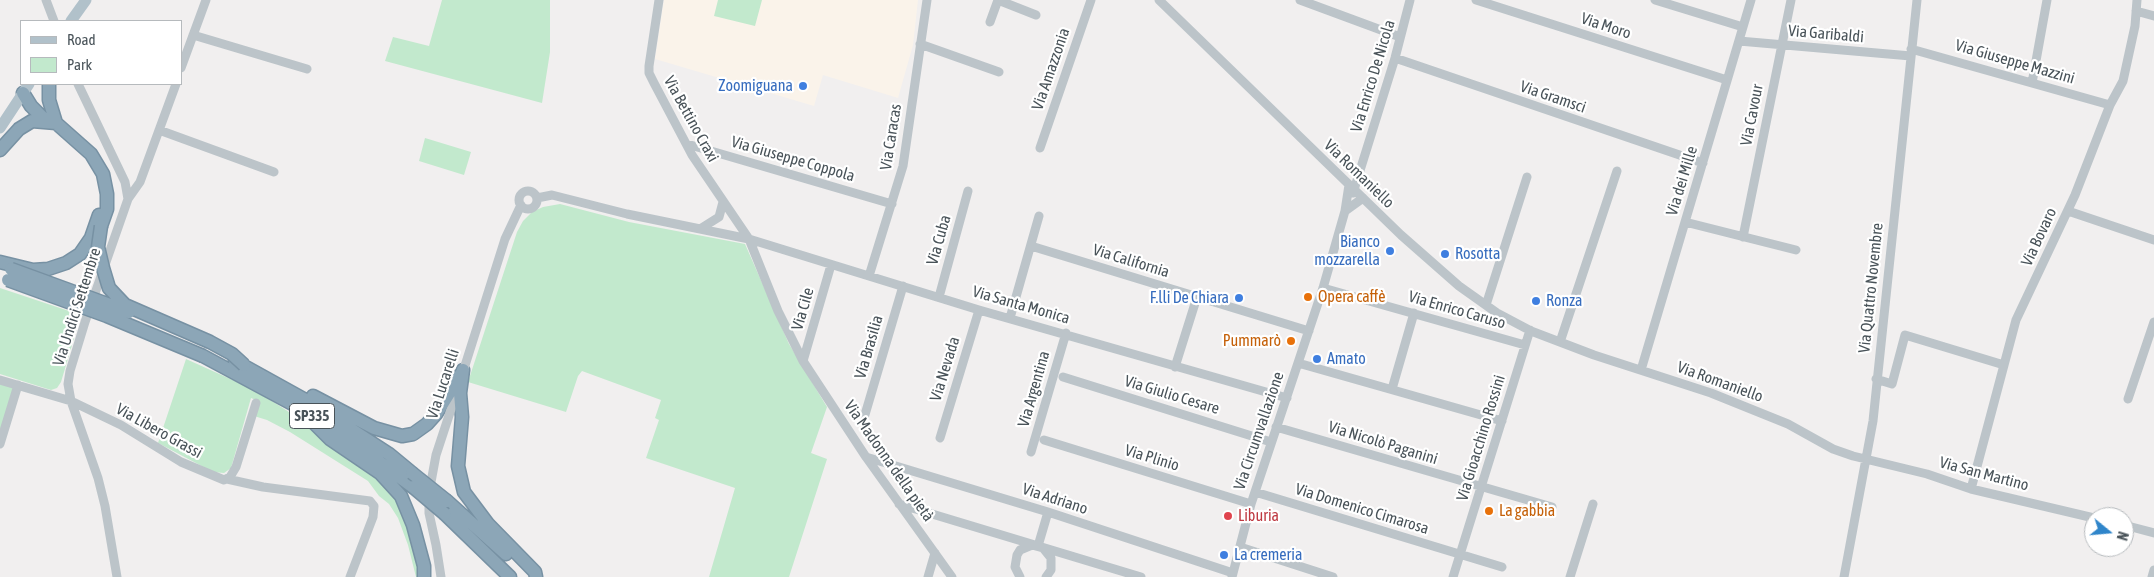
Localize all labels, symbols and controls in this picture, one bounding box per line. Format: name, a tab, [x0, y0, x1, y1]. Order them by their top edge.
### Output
street label: Via Moro	[1578, 9, 1634, 43]
street label: Via Enrico De Nicola	[1347, 18, 1399, 134]
legend	[20, 20, 182, 85]
street label: Via Garibaldi	[1787, 21, 1865, 47]
street label: Via Amazzonia	[1028, 25, 1074, 113]
text: Road	[67, 31, 96, 48]
street label: Via Giuseppe Mazzini	[1953, 36, 2077, 88]
text: Park	[67, 56, 92, 73]
street label: Via Bettino Craxi	[659, 73, 723, 165]
place label: Zoomiguana	[718, 76, 793, 96]
street label: Via Gramsci	[1518, 77, 1588, 117]
marker: Zoomiguana	[797, 80, 809, 92]
street label: Via Cavour	[1737, 83, 1767, 147]
street label: Via Caracas	[876, 103, 906, 171]
street label: Via Giuseppe Coppola	[729, 132, 857, 186]
street label: Via Romaniello	[1320, 136, 1398, 212]
street label: Via dei Mille	[1662, 144, 1702, 218]
street label: Via Bovaro	[2017, 205, 2061, 269]
street label: Via Cuba	[923, 213, 955, 267]
street label: Via Quattro Novembre	[1855, 222, 1887, 354]
place label: Bianco mozzarella	[1314, 232, 1380, 270]
street label: Via California	[1090, 240, 1172, 282]
place label: Rosotta	[1455, 244, 1500, 264]
marker: Bianco mozzarella	[1384, 245, 1396, 257]
street label: Via Undici Settembre	[49, 246, 105, 368]
marker: Rosotta	[1439, 248, 1451, 260]
street label: Via Santa Monica	[970, 282, 1072, 328]
street label: Via Cile	[788, 286, 818, 332]
place label: Opera caffè	[1318, 287, 1386, 307]
street label: Via Enrico Caruso	[1406, 287, 1508, 333]
place label: F.lli De Chiara	[1150, 288, 1229, 308]
marker: Opera caffè	[1302, 291, 1314, 303]
place label: Ronza	[1546, 291, 1582, 311]
marker: F.lli De Chiara	[1233, 292, 1245, 304]
marker: Ronza	[1530, 295, 1542, 307]
street label: Via Brasilia	[851, 313, 887, 381]
place label: Pummarò	[1223, 331, 1281, 351]
street label: Via Nevada	[926, 334, 964, 404]
marker: Pummarò	[1285, 335, 1297, 347]
street label: Via Lucarelli	[423, 347, 463, 421]
street label: Via Argentina	[1014, 349, 1054, 429]
place label: Amato	[1327, 349, 1366, 369]
marker: Amato	[1311, 353, 1323, 365]
street label: Via Romaniello	[1674, 358, 1766, 406]
street label: Via Circumvallazione	[1230, 369, 1288, 493]
street label: Via Giulio Cesare	[1122, 371, 1222, 419]
street label: Via Gioacchino Rossini	[1453, 373, 1509, 503]
street label: Via Madonna della pietà	[840, 397, 938, 525]
street label: Via Libero Grassi	[113, 399, 205, 463]
road number: SP335	[290, 404, 334, 428]
street label: Via Nicolò Paganini	[1326, 417, 1440, 469]
street label: Via Plinio	[1122, 441, 1182, 475]
street label: Via San Martino	[1937, 453, 2031, 495]
street label: Via Adriano	[1020, 479, 1090, 519]
street label: Via Domenico Cimarosa	[1293, 480, 1431, 538]
place label: La gabbia	[1499, 501, 1555, 521]
marker: La gabbia	[1483, 505, 1495, 517]
place label: Liburia	[1238, 506, 1279, 526]
north arrow	[2084, 507, 2134, 557]
marker: Liburia	[1222, 510, 1234, 522]
text: N	[2114, 530, 2131, 542]
place label: La cremeria	[1234, 545, 1302, 565]
marker: La cremeria	[1218, 549, 1230, 561]

